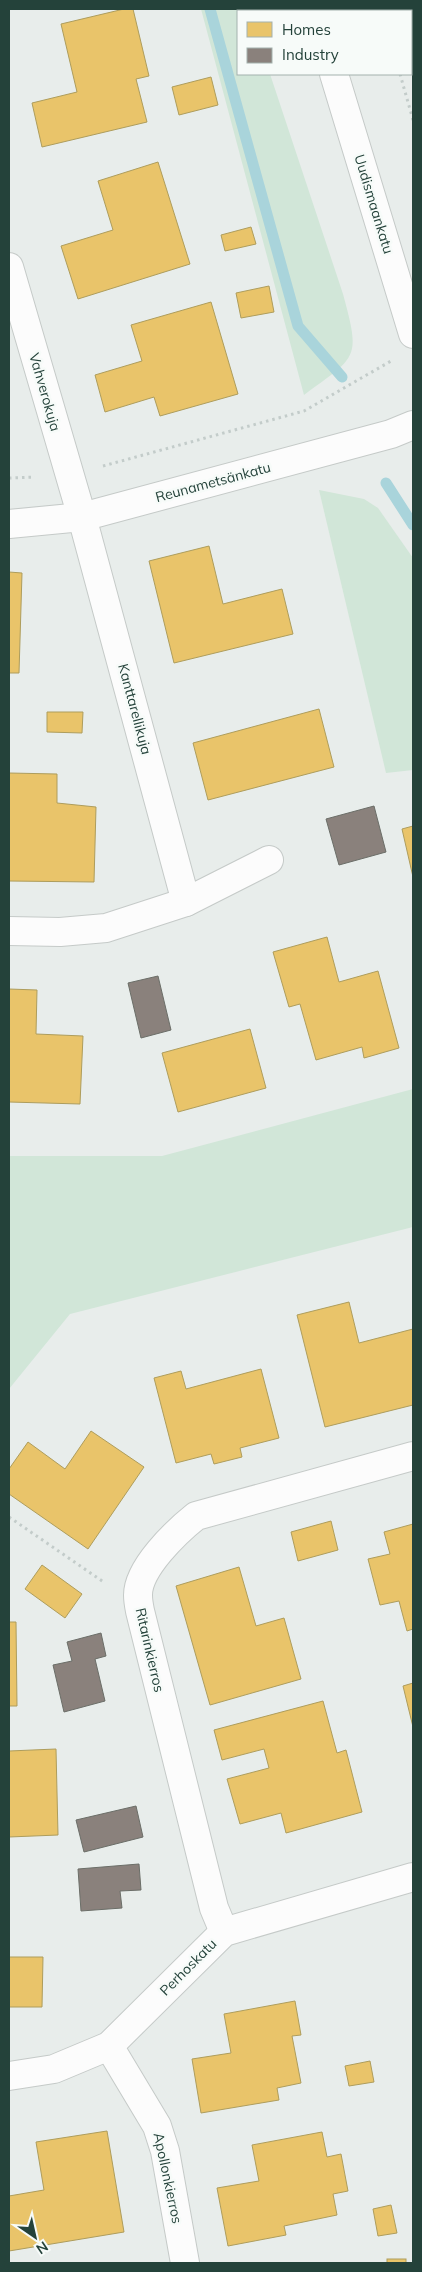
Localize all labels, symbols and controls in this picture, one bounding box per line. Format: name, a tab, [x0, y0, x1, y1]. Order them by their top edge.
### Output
legend	[237, 10, 412, 75]
text: Homes	[282, 20, 331, 39]
text: Industry	[282, 45, 339, 64]
street label: Uudismaankatu	[350, 152, 398, 256]
street label: Vahverokuja	[25, 351, 65, 433]
street label: Reunametsänkatu	[153, 458, 273, 506]
street label: Kanttarellikuja	[114, 662, 156, 756]
street label: Ritarinkierros	[132, 1606, 168, 1694]
street label: Perhoskatu	[156, 1935, 220, 1999]
street label: Apollonkierros	[150, 2131, 186, 2225]
north arrow	[10, 2212, 60, 2262]
text: N	[33, 2237, 52, 2258]

